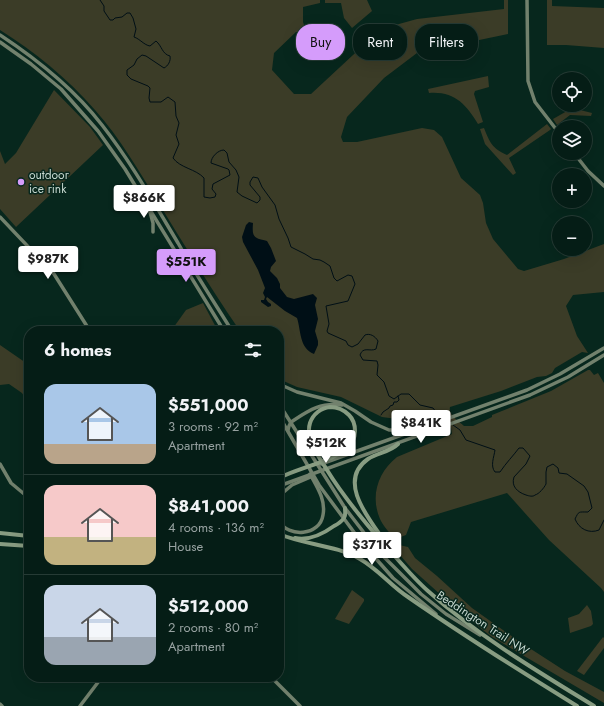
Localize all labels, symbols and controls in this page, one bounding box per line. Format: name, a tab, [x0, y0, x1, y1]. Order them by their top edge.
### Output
chip: Buy	[296, 24, 345, 60]
chip: Rent	[353, 24, 407, 60]
chip: Filters	[415, 24, 478, 60]
map controls	[552, 72, 592, 256]
button: locate	[552, 72, 592, 112]
button: layers	[552, 120, 592, 160]
place label: outdoor ice rink	[29, 166, 70, 198]
button: +	[552, 168, 592, 208]
marker: outdoor ice rink	[16, 177, 26, 187]
pin: $866K	[116, 185, 172, 219]
text: $866K	[123, 188, 165, 207]
button: −	[552, 216, 592, 256]
pin: $987K	[20, 246, 76, 280]
text: $987K	[27, 249, 69, 268]
pin: $551K	[158, 249, 214, 283]
text: $551K	[166, 252, 206, 271]
text: 6 homes	[44, 338, 112, 362]
icon: filters	[242, 339, 264, 361]
text: $551,000	[168, 393, 248, 417]
icon: home	[76, 400, 124, 448]
pin: $841K	[393, 410, 449, 444]
text: $841K	[400, 413, 442, 432]
text: 3 rooms · 92 m²	[168, 417, 258, 436]
pin: $512K	[298, 430, 354, 464]
text: $512K	[306, 433, 346, 452]
text: Apartment	[168, 436, 225, 455]
text: $841,000	[168, 494, 249, 518]
icon: home	[76, 501, 124, 549]
text: 4 rooms · 136 m²	[168, 518, 264, 537]
pin: $371K	[344, 532, 400, 566]
text: $371K	[352, 535, 392, 554]
text: House	[168, 537, 203, 556]
street label: Beddington Trail NW	[433, 586, 533, 660]
text: $512,000	[168, 594, 249, 618]
icon: home	[76, 601, 124, 649]
text: 2 rooms · 80 m²	[168, 618, 258, 637]
text: Apartment	[168, 637, 225, 656]

